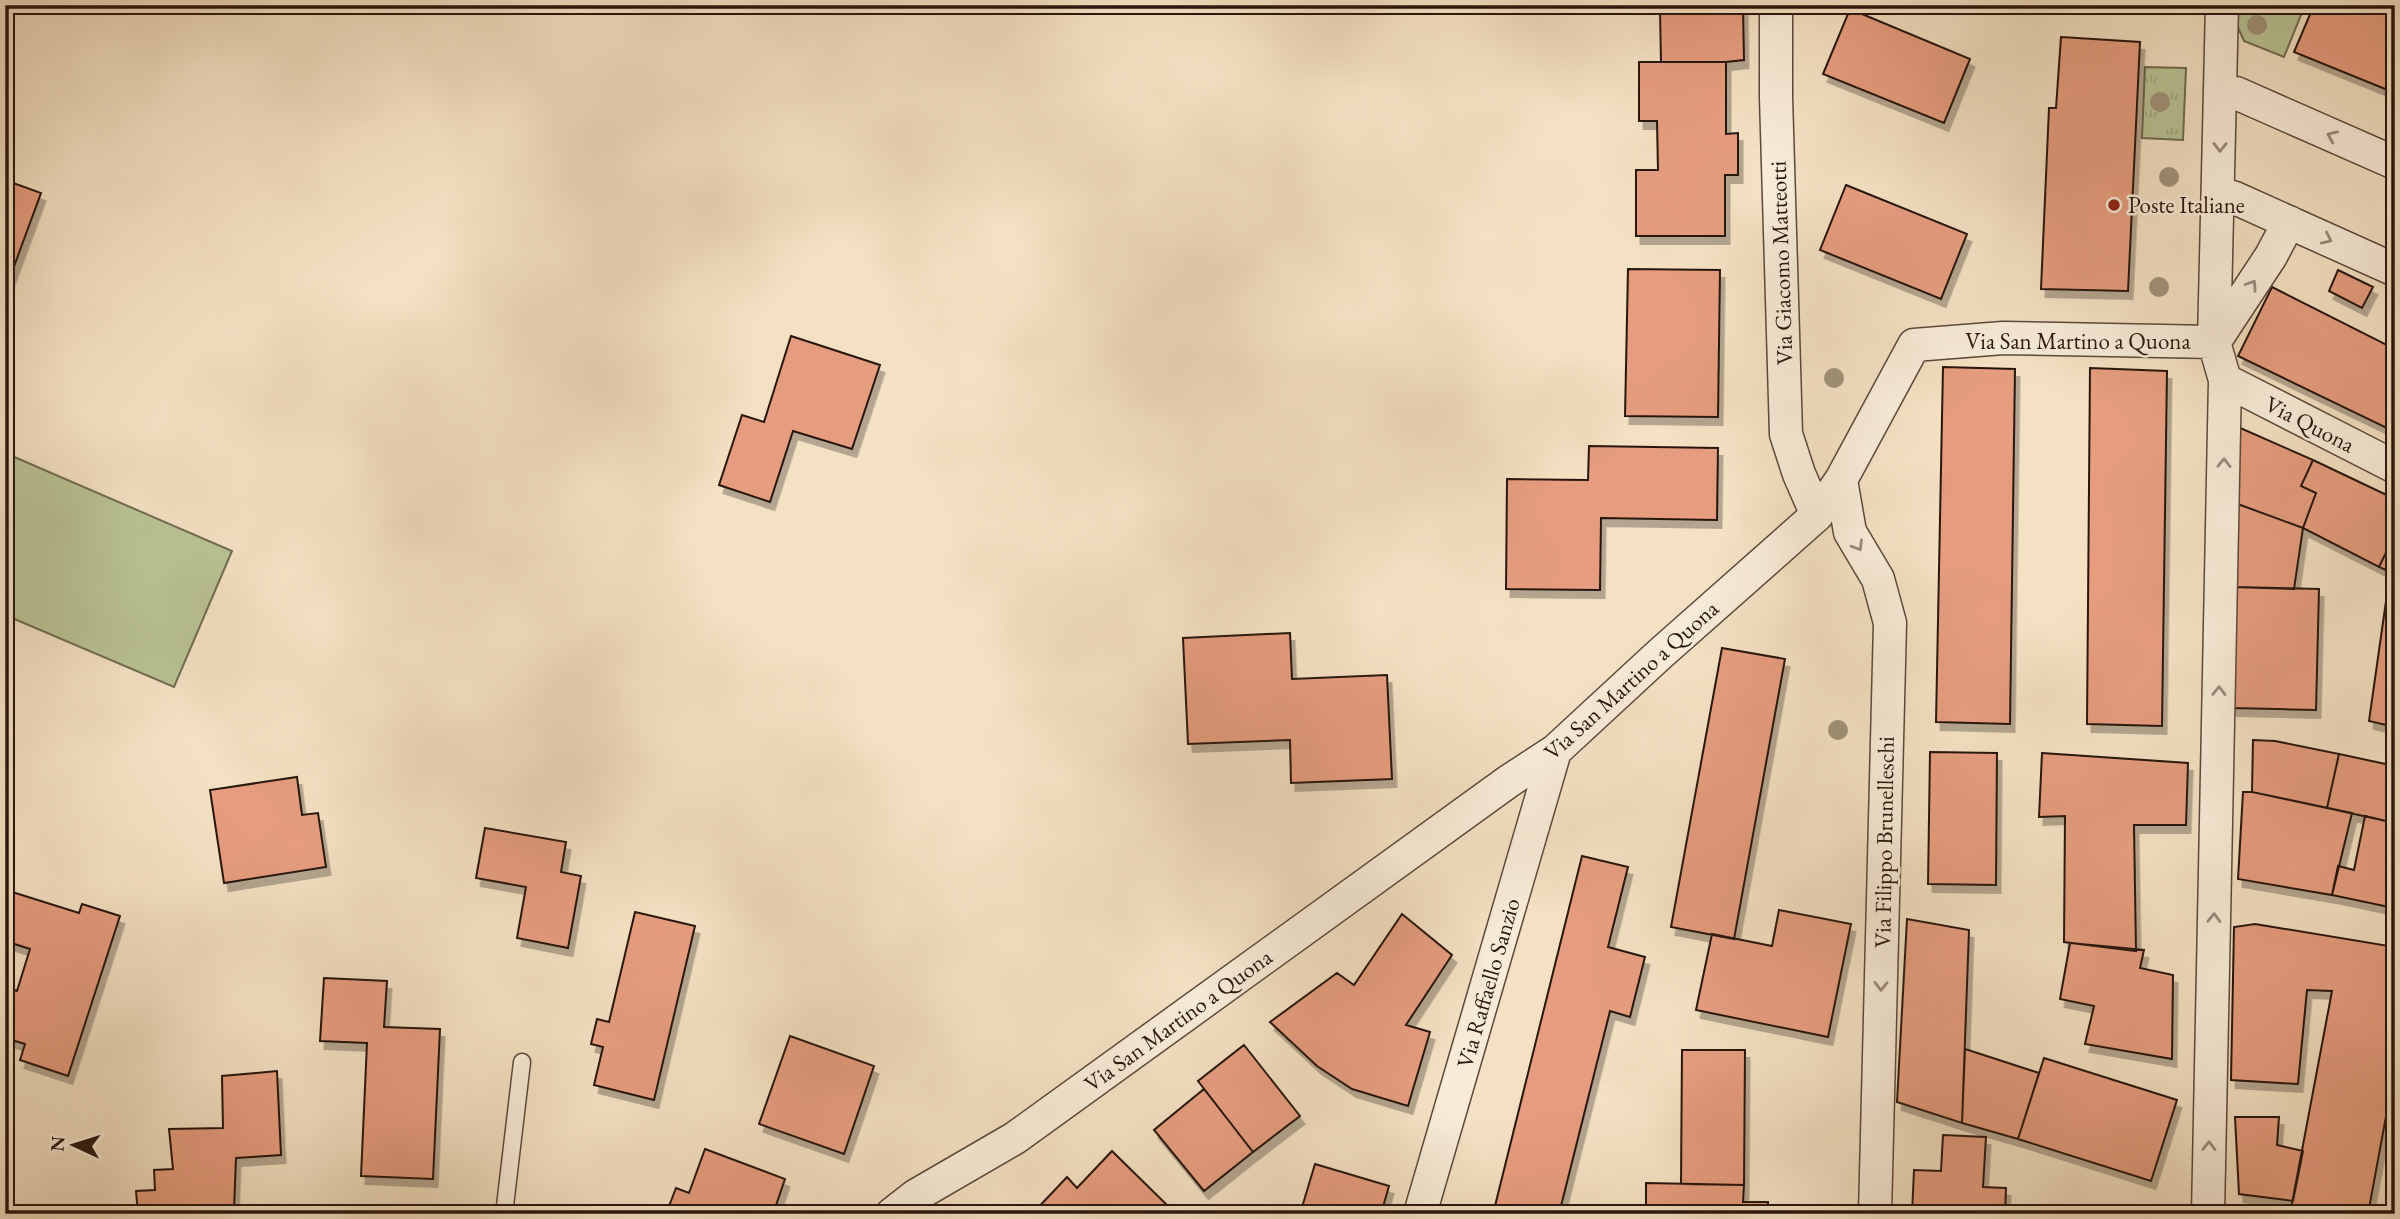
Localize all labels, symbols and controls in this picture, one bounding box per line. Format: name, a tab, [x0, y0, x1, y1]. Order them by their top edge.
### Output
one-way arrow	[2327, 130, 2340, 144]
one-way arrow	[2212, 142, 2228, 153]
street label: Via Giacomo Matteotti	[1762, 160, 1800, 366]
place label: Poste Italiane	[2128, 190, 2245, 220]
marker: Poste Italiane	[2106, 197, 2122, 213]
one-way arrow	[2319, 231, 2332, 245]
one-way arrow	[2244, 280, 2257, 293]
street label: Via San Martino a Quona	[1965, 326, 2191, 356]
street label: Via Quona	[2260, 389, 2361, 460]
one-way arrow	[2216, 457, 2231, 468]
one-way arrow	[1849, 538, 1862, 551]
street label: Via San Martino a Quona	[1537, 593, 1725, 767]
one-way arrow	[2212, 685, 2227, 696]
street label: Via Filippo Brunelleschi	[1867, 736, 1901, 948]
street label: Via Raffaello Sanzio	[1449, 895, 1527, 1071]
one-way arrow	[2207, 912, 2222, 923]
street label: Via San Martino a Quona	[1078, 941, 1279, 1098]
one-way arrow	[1873, 981, 1888, 992]
north arrow	[38, 1110, 108, 1180]
text: N	[45, 1135, 71, 1152]
one-way arrow	[2201, 1140, 2217, 1150]

